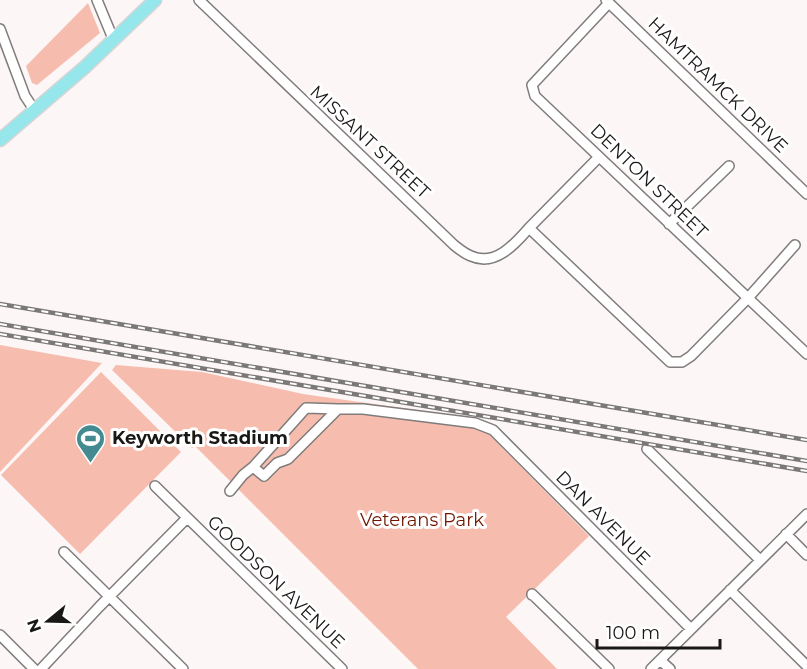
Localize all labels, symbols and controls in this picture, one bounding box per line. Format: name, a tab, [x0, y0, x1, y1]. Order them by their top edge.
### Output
street label: HAMTRAMCK DRIVE	[644, 13, 792, 157]
street label: MISSANT STREET	[305, 81, 435, 204]
street label: DENTON STREET	[586, 119, 713, 243]
sports icon: Keyworth Stadium	[75, 422, 107, 464]
place label: Keyworth Stadium	[112, 427, 288, 449]
street label: DAN AVENUE	[551, 466, 655, 570]
park label: Veterans Park	[360, 509, 484, 531]
street label: GOODSON AVENUE	[203, 511, 349, 653]
north arrow	[18, 591, 78, 651]
scale bar	[597, 612, 720, 650]
text: N	[23, 617, 45, 635]
text: 100 m	[606, 622, 660, 644]

